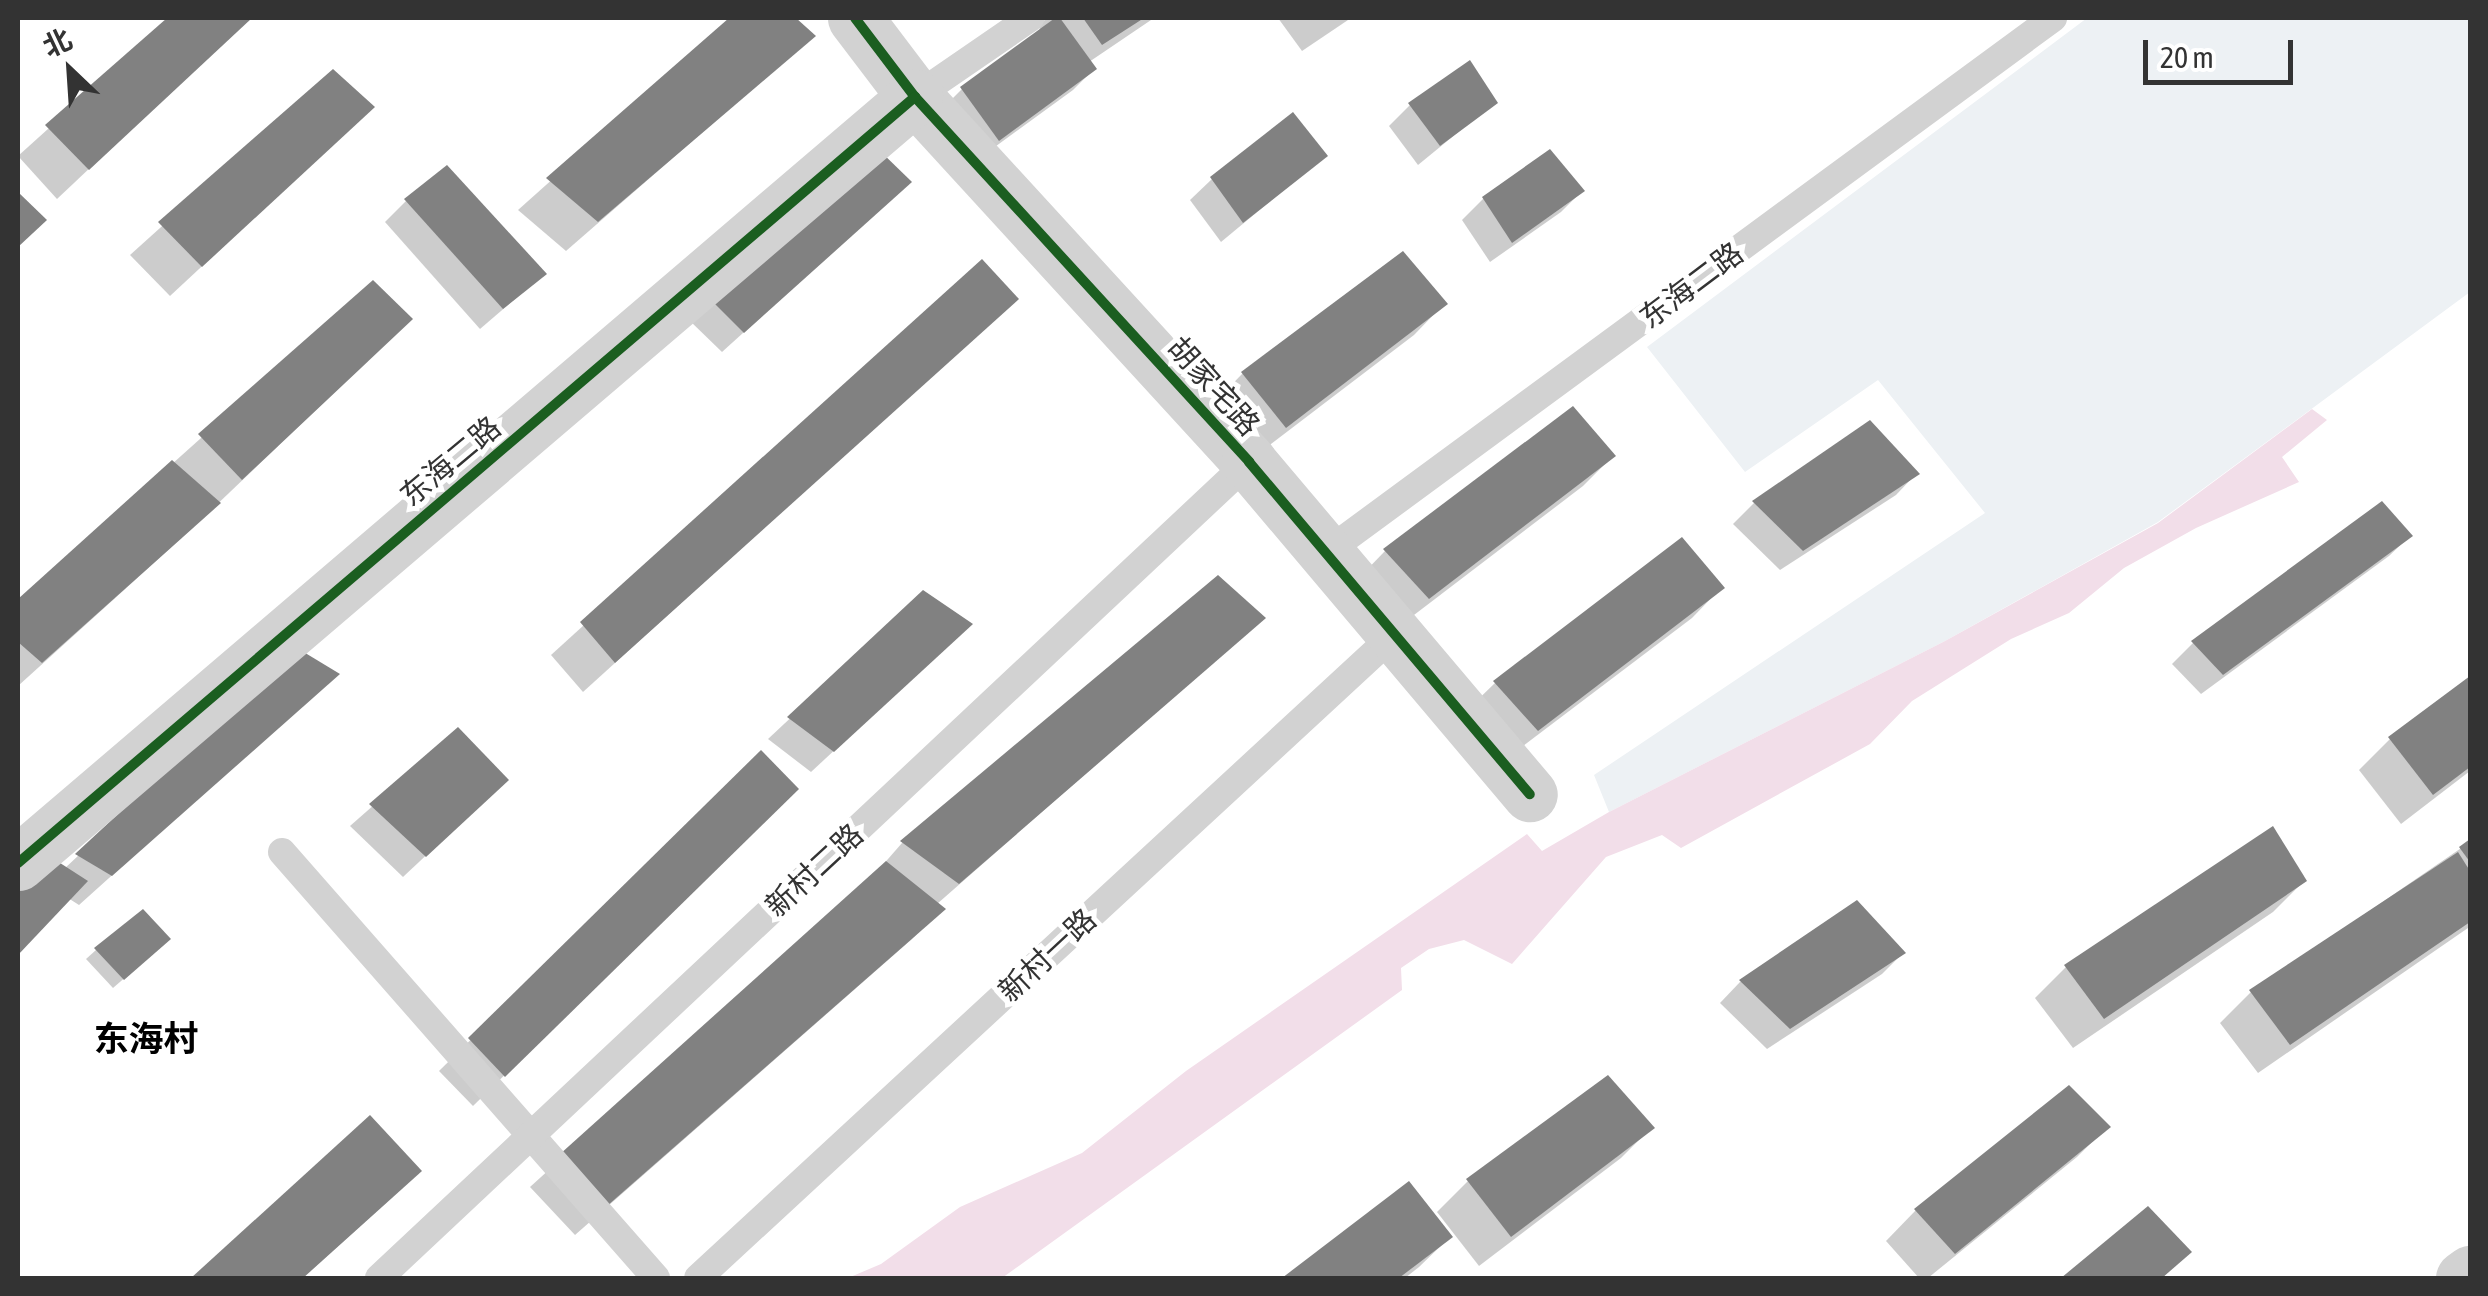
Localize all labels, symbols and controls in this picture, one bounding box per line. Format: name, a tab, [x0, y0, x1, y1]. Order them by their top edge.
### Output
north arrow	[20, 20, 120, 120]
scale bar	[2148, 20, 2298, 82]
text: 北	[38, 22, 77, 63]
text: 20 m	[2160, 40, 2214, 74]
street label: 东海二路	[1632, 235, 1750, 335]
street label: 胡家宅路	[1160, 329, 1268, 443]
street label: 东海二路	[392, 409, 508, 513]
street label: 新村二路	[758, 816, 870, 924]
street label: 新村一路	[991, 901, 1103, 1009]
district label: 东海村	[94, 1017, 198, 1059]

